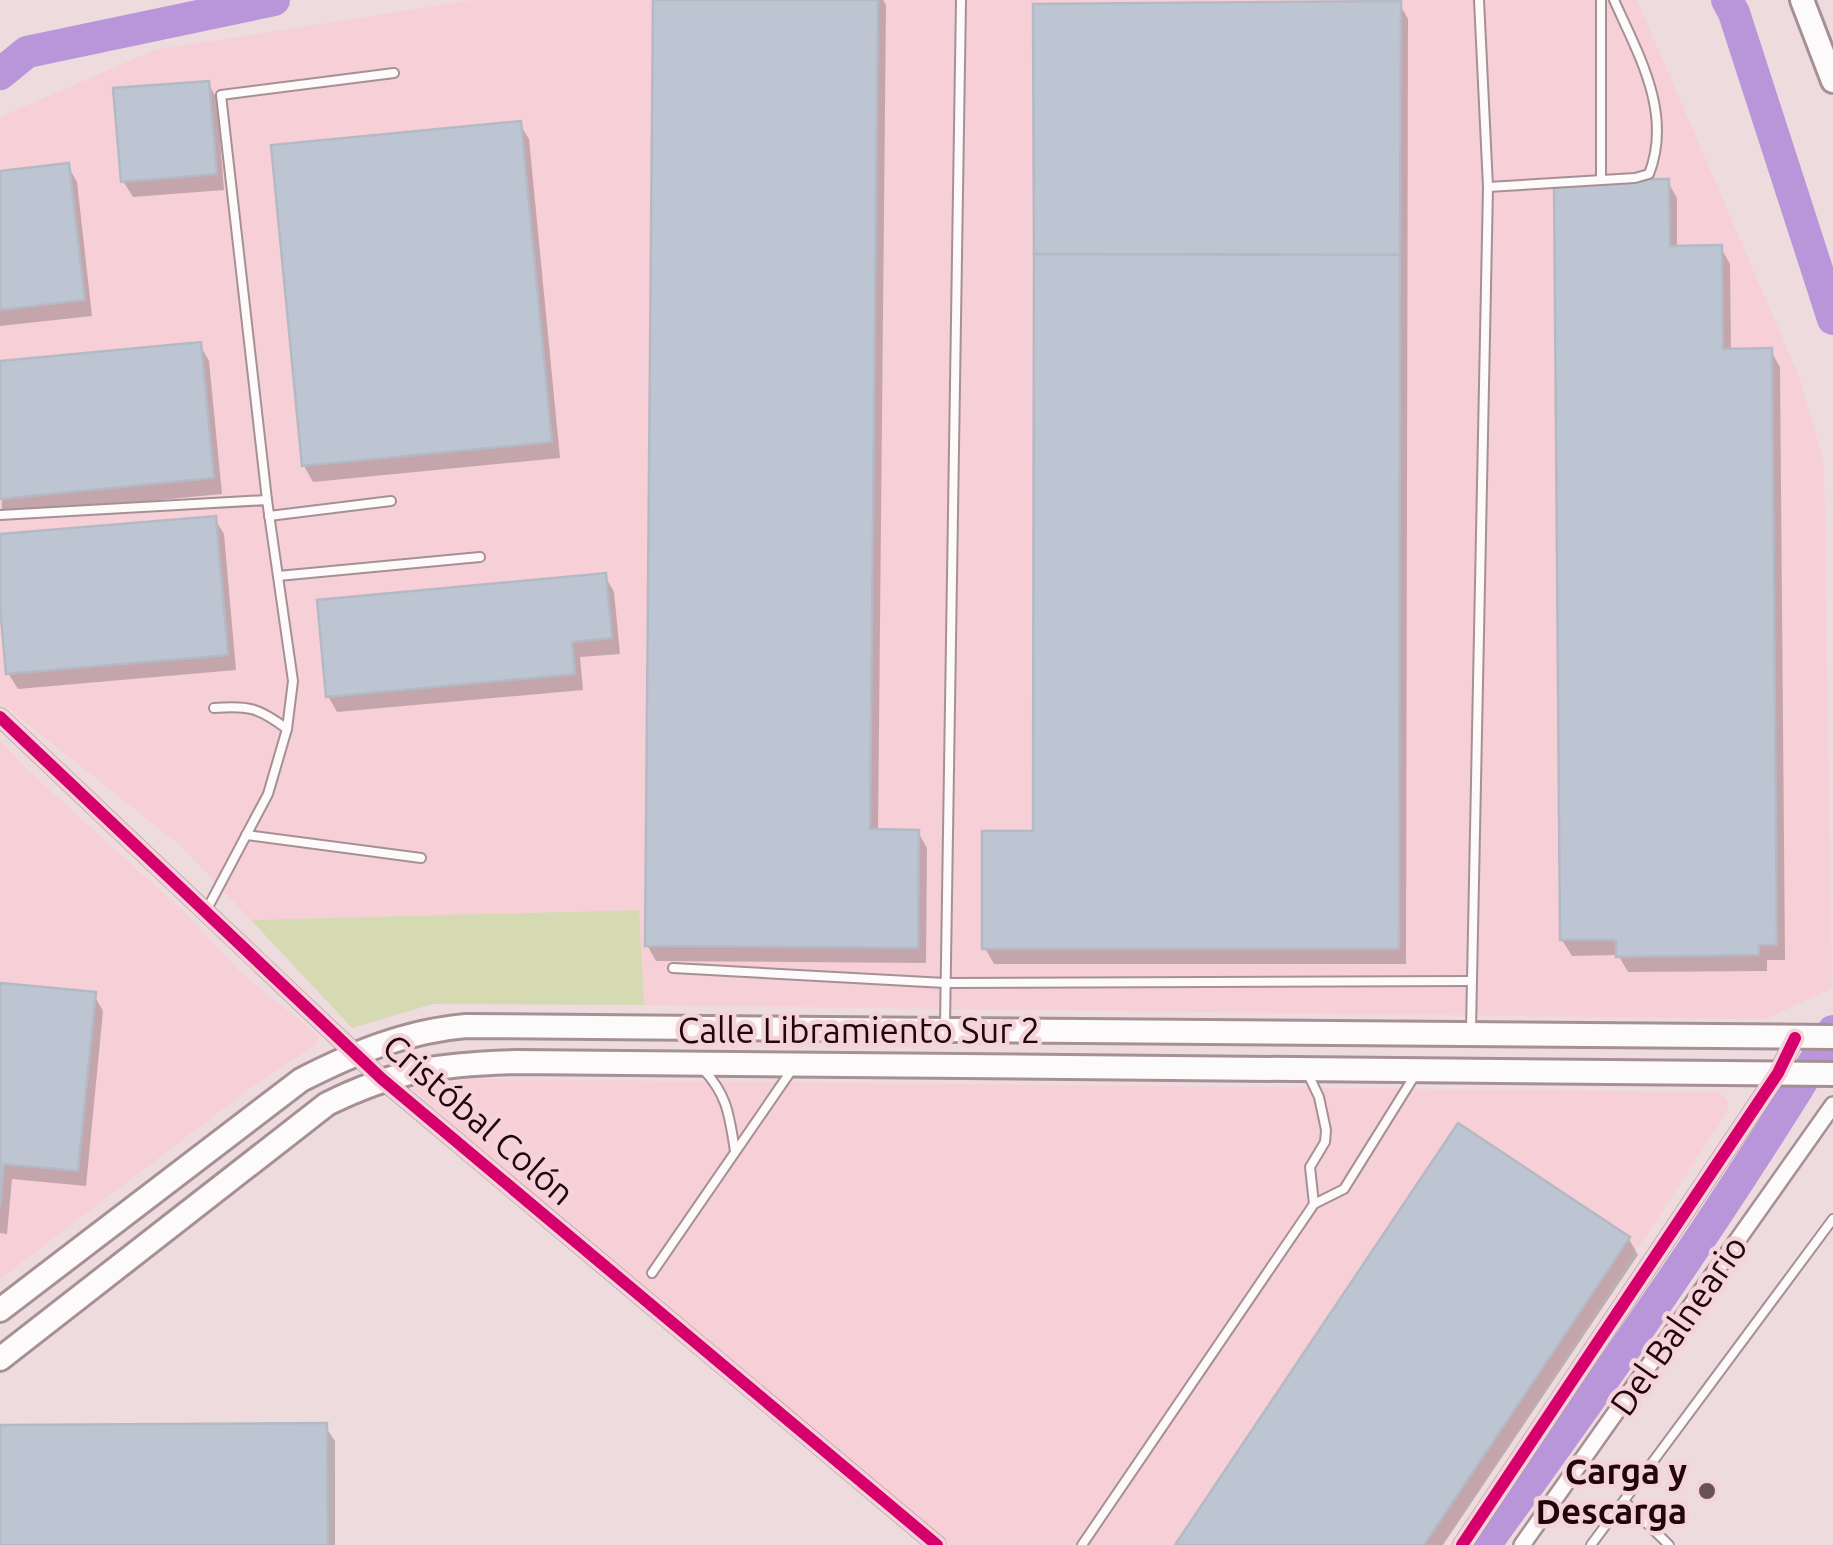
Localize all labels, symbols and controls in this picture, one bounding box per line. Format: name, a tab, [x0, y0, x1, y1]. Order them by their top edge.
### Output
street label: Calle Libramiento Sur 2	[678, 1010, 1040, 1050]
street label: Cristóbal Colón	[375, 1025, 583, 1213]
street label: Del Balneario	[1601, 1227, 1755, 1423]
place label: Carga y Descarga	[1536, 1451, 1687, 1531]
marker: Carga y Descarga	[1696, 1480, 1718, 1502]

